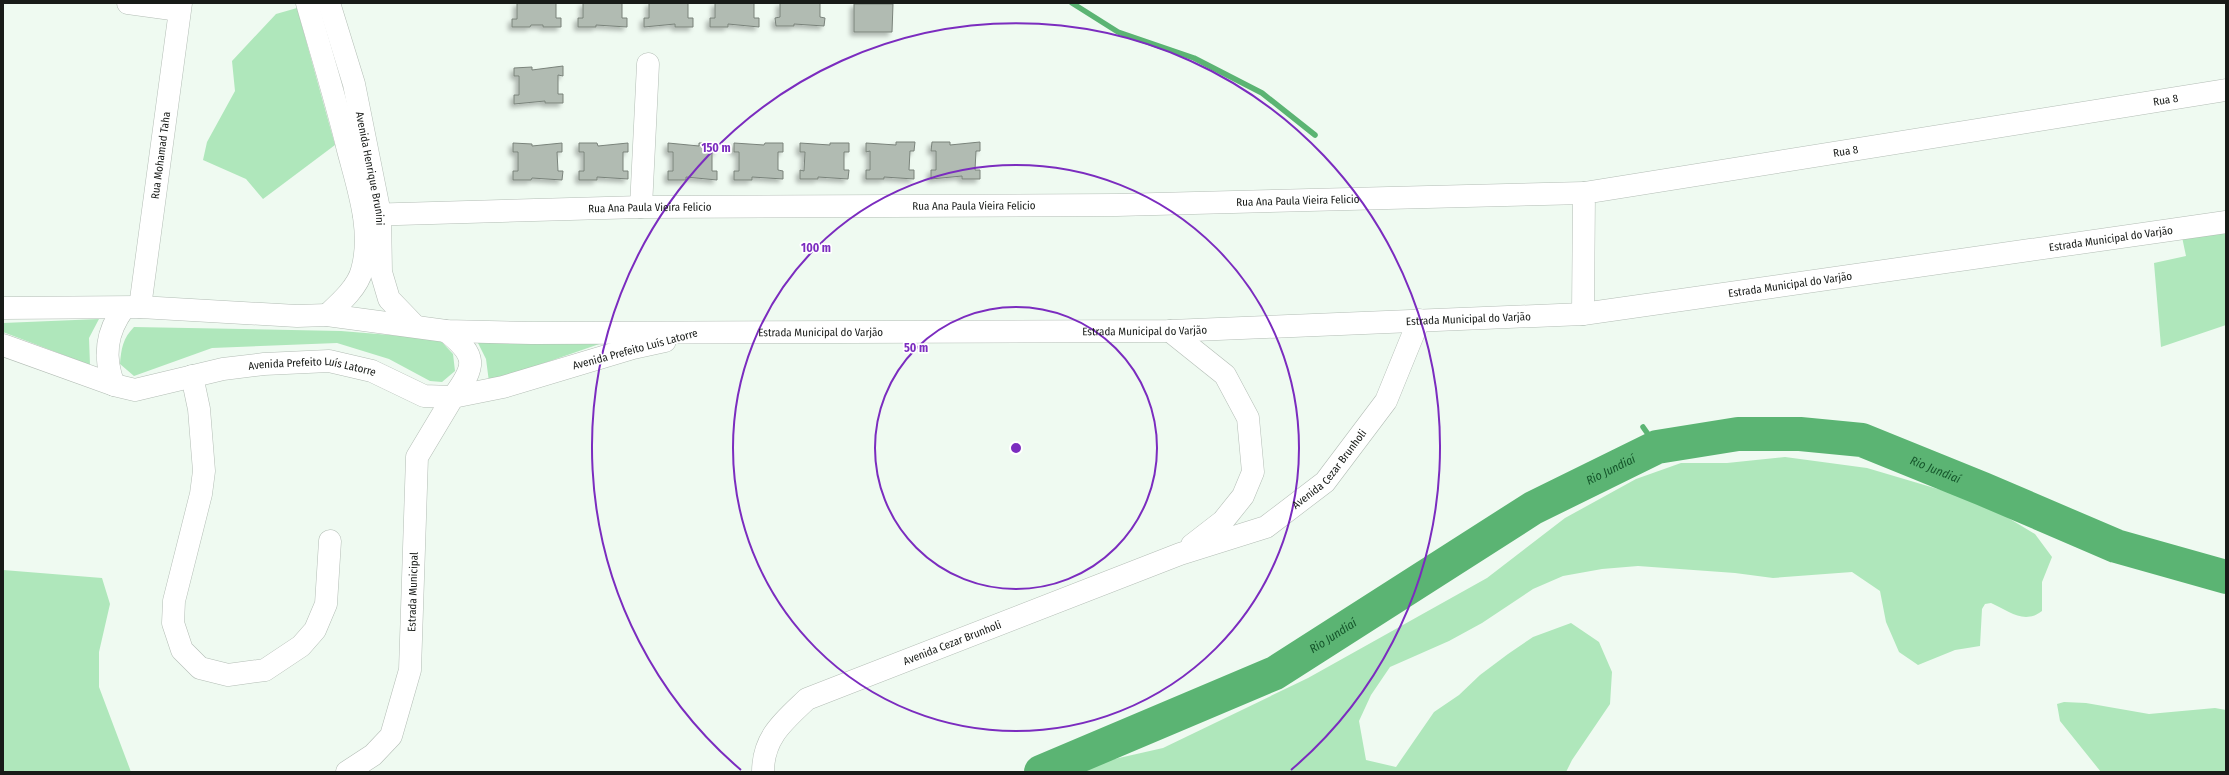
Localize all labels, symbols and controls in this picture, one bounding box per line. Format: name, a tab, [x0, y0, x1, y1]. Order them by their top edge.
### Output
street label: Rua 8	[2152, 92, 2180, 109]
street label: Rua Mohamad Taha	[149, 111, 173, 200]
street label: Avenida Henrique Brunini	[353, 111, 386, 226]
text: 150 m	[701, 141, 731, 155]
street label: Rua 8	[1832, 143, 1860, 160]
street label: Rua Ana Paula Vieira Felicio	[1236, 193, 1360, 209]
street label: Rua Ana Paula Vieira Felicio	[912, 199, 1036, 213]
street label: Rua Ana Paula Vieira Felicio	[588, 201, 712, 216]
street label: Estrada Municipal do Varjão	[2048, 224, 2174, 254]
text: 100 m	[801, 241, 831, 255]
street label: Estrada Municipal do Varjão	[1727, 270, 1853, 300]
street label: Estrada Municipal do Varjão	[1406, 310, 1531, 328]
street label: Estrada Municipal do Varjão	[1082, 323, 1208, 338]
street label: Estrada Municipal do Varjão	[758, 326, 883, 339]
street label: Avenida Prefeito Luís Latorre	[571, 327, 699, 372]
text: 50 m	[904, 341, 928, 355]
street label: Avenida Prefeito Luís Latorre	[247, 355, 378, 379]
street label: Avenida Cezar Brunholi	[1290, 427, 1369, 512]
centre of rings	[1009, 441, 1023, 455]
water label: Rio Jundiaí	[1584, 451, 1639, 488]
water label: Rio Jundiaí	[1908, 453, 1963, 487]
street label: Estrada Municipal	[405, 552, 421, 632]
water label: Rio Jundiaí	[1307, 615, 1360, 656]
street label: Avenida Cezar Brunholi	[901, 618, 1003, 668]

